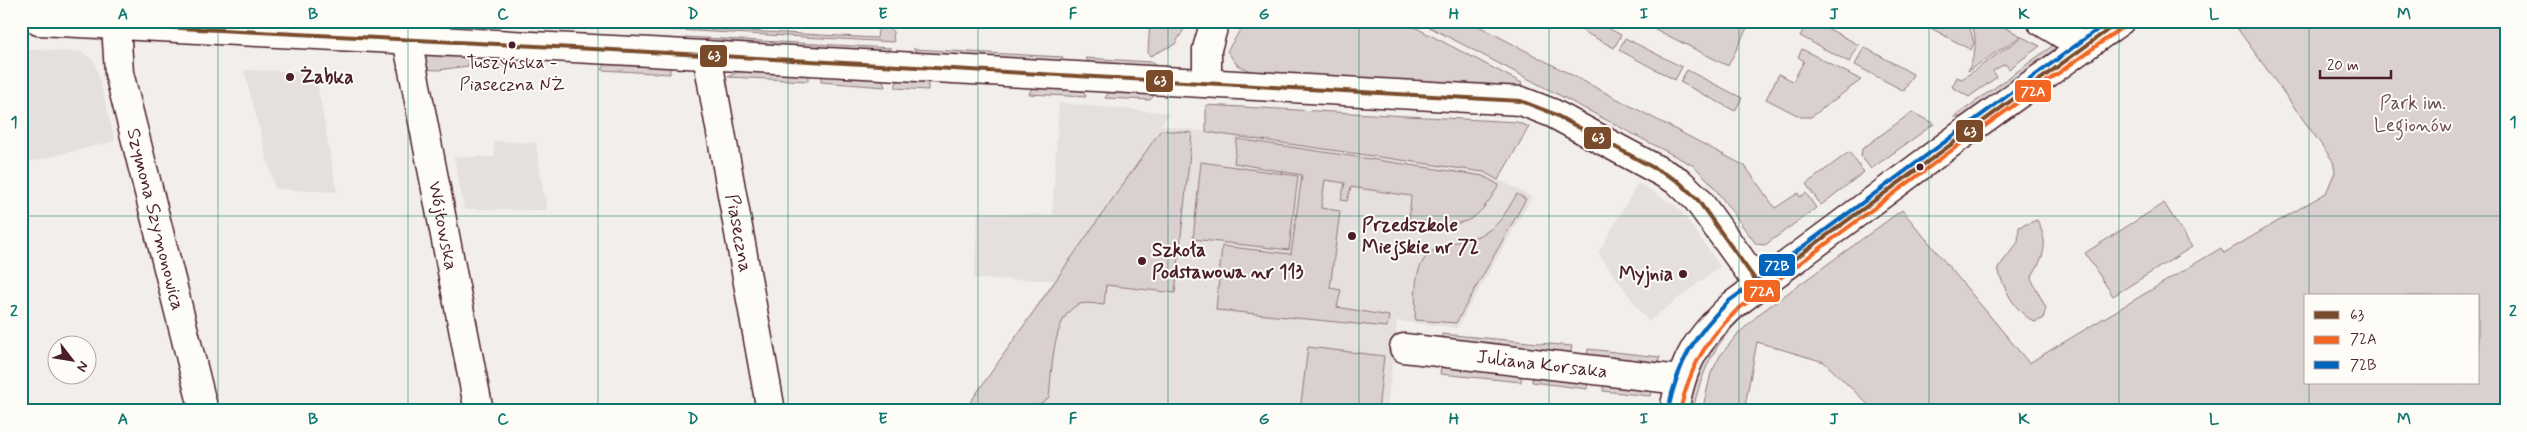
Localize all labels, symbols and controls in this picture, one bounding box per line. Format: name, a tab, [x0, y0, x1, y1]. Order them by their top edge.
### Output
text: A	[118, 4, 128, 25]
text: B	[308, 4, 318, 25]
text: C	[497, 4, 509, 25]
text: D	[687, 4, 699, 25]
text: E	[878, 4, 888, 25]
text: F	[1069, 4, 1078, 25]
text: G	[1259, 4, 1270, 25]
text: H	[1449, 4, 1460, 25]
text: I	[1640, 4, 1649, 25]
text: J	[1829, 4, 1839, 25]
text: K	[2018, 4, 2030, 25]
text: L	[2209, 4, 2220, 25]
text: M	[2397, 4, 2411, 25]
marker: Tuszyńska - Piaseczna NŻ	[507, 40, 517, 50]
line badge: 63	[699, 44, 728, 68]
text: 63	[707, 47, 721, 65]
scale bar	[2320, 48, 2391, 80]
place label: Tuszyńska - Piaseczna NŻ	[460, 51, 565, 97]
text: 20 m	[2327, 56, 2359, 76]
place label: Żabka	[300, 65, 353, 90]
line badge: 63	[1145, 69, 1174, 93]
marker: Żabka	[284, 71, 296, 83]
text: 63	[1153, 72, 1167, 90]
line badge: 72A	[2014, 79, 2052, 103]
text: 72A	[2020, 83, 2046, 101]
park label: Park im. Legionów	[2374, 91, 2452, 141]
text: 1	[10, 112, 18, 133]
text: 1	[2509, 112, 2517, 133]
line badge: 63	[1955, 119, 1984, 143]
text: 63	[1963, 123, 1977, 141]
street label: Szymona Szymonowica	[121, 126, 191, 313]
line badge: 63	[1583, 126, 1612, 150]
text: 63	[1591, 129, 1605, 147]
unlabelled marker	[1915, 162, 1925, 172]
street label: Wójtowska	[422, 179, 464, 272]
street label: Piaseczna	[720, 192, 758, 274]
place label: Przedszkole Miejskie nr 72	[1362, 213, 1479, 261]
marker: Przedszkole Miejskie nr 72	[1346, 230, 1358, 242]
place label: Szkoła Podstawowa nr 113	[1152, 238, 1304, 285]
line badge: 72B	[1758, 253, 1796, 277]
marker: Szkoła Podstawowa nr 113	[1136, 255, 1148, 267]
text: 72B	[1765, 257, 1790, 275]
place label: Myjnia	[1619, 262, 1673, 288]
marker: Myjnia	[1677, 268, 1689, 280]
line badge: 72A	[1743, 279, 1781, 303]
text: 72A	[1749, 283, 1775, 301]
legend	[2304, 294, 2480, 384]
text: 2	[10, 301, 18, 322]
text: 2	[2509, 301, 2517, 322]
text: 63	[2350, 306, 2364, 326]
text: 72A	[2350, 330, 2377, 350]
north arrow	[48, 334, 98, 384]
street label: Juliana Korsaka	[1475, 344, 1609, 384]
text: 72B	[2350, 356, 2377, 376]
text: N	[72, 358, 92, 375]
text: A	[118, 409, 128, 430]
text: B	[308, 409, 318, 430]
text: C	[497, 409, 509, 430]
text: D	[687, 409, 699, 430]
text: E	[878, 409, 888, 430]
text: F	[1069, 409, 1078, 430]
text: G	[1259, 409, 1270, 430]
text: H	[1449, 409, 1460, 430]
text: I	[1640, 409, 1649, 430]
text: J	[1829, 409, 1839, 430]
text: K	[2018, 409, 2030, 430]
text: L	[2209, 409, 2220, 430]
text: M	[2397, 409, 2411, 430]

